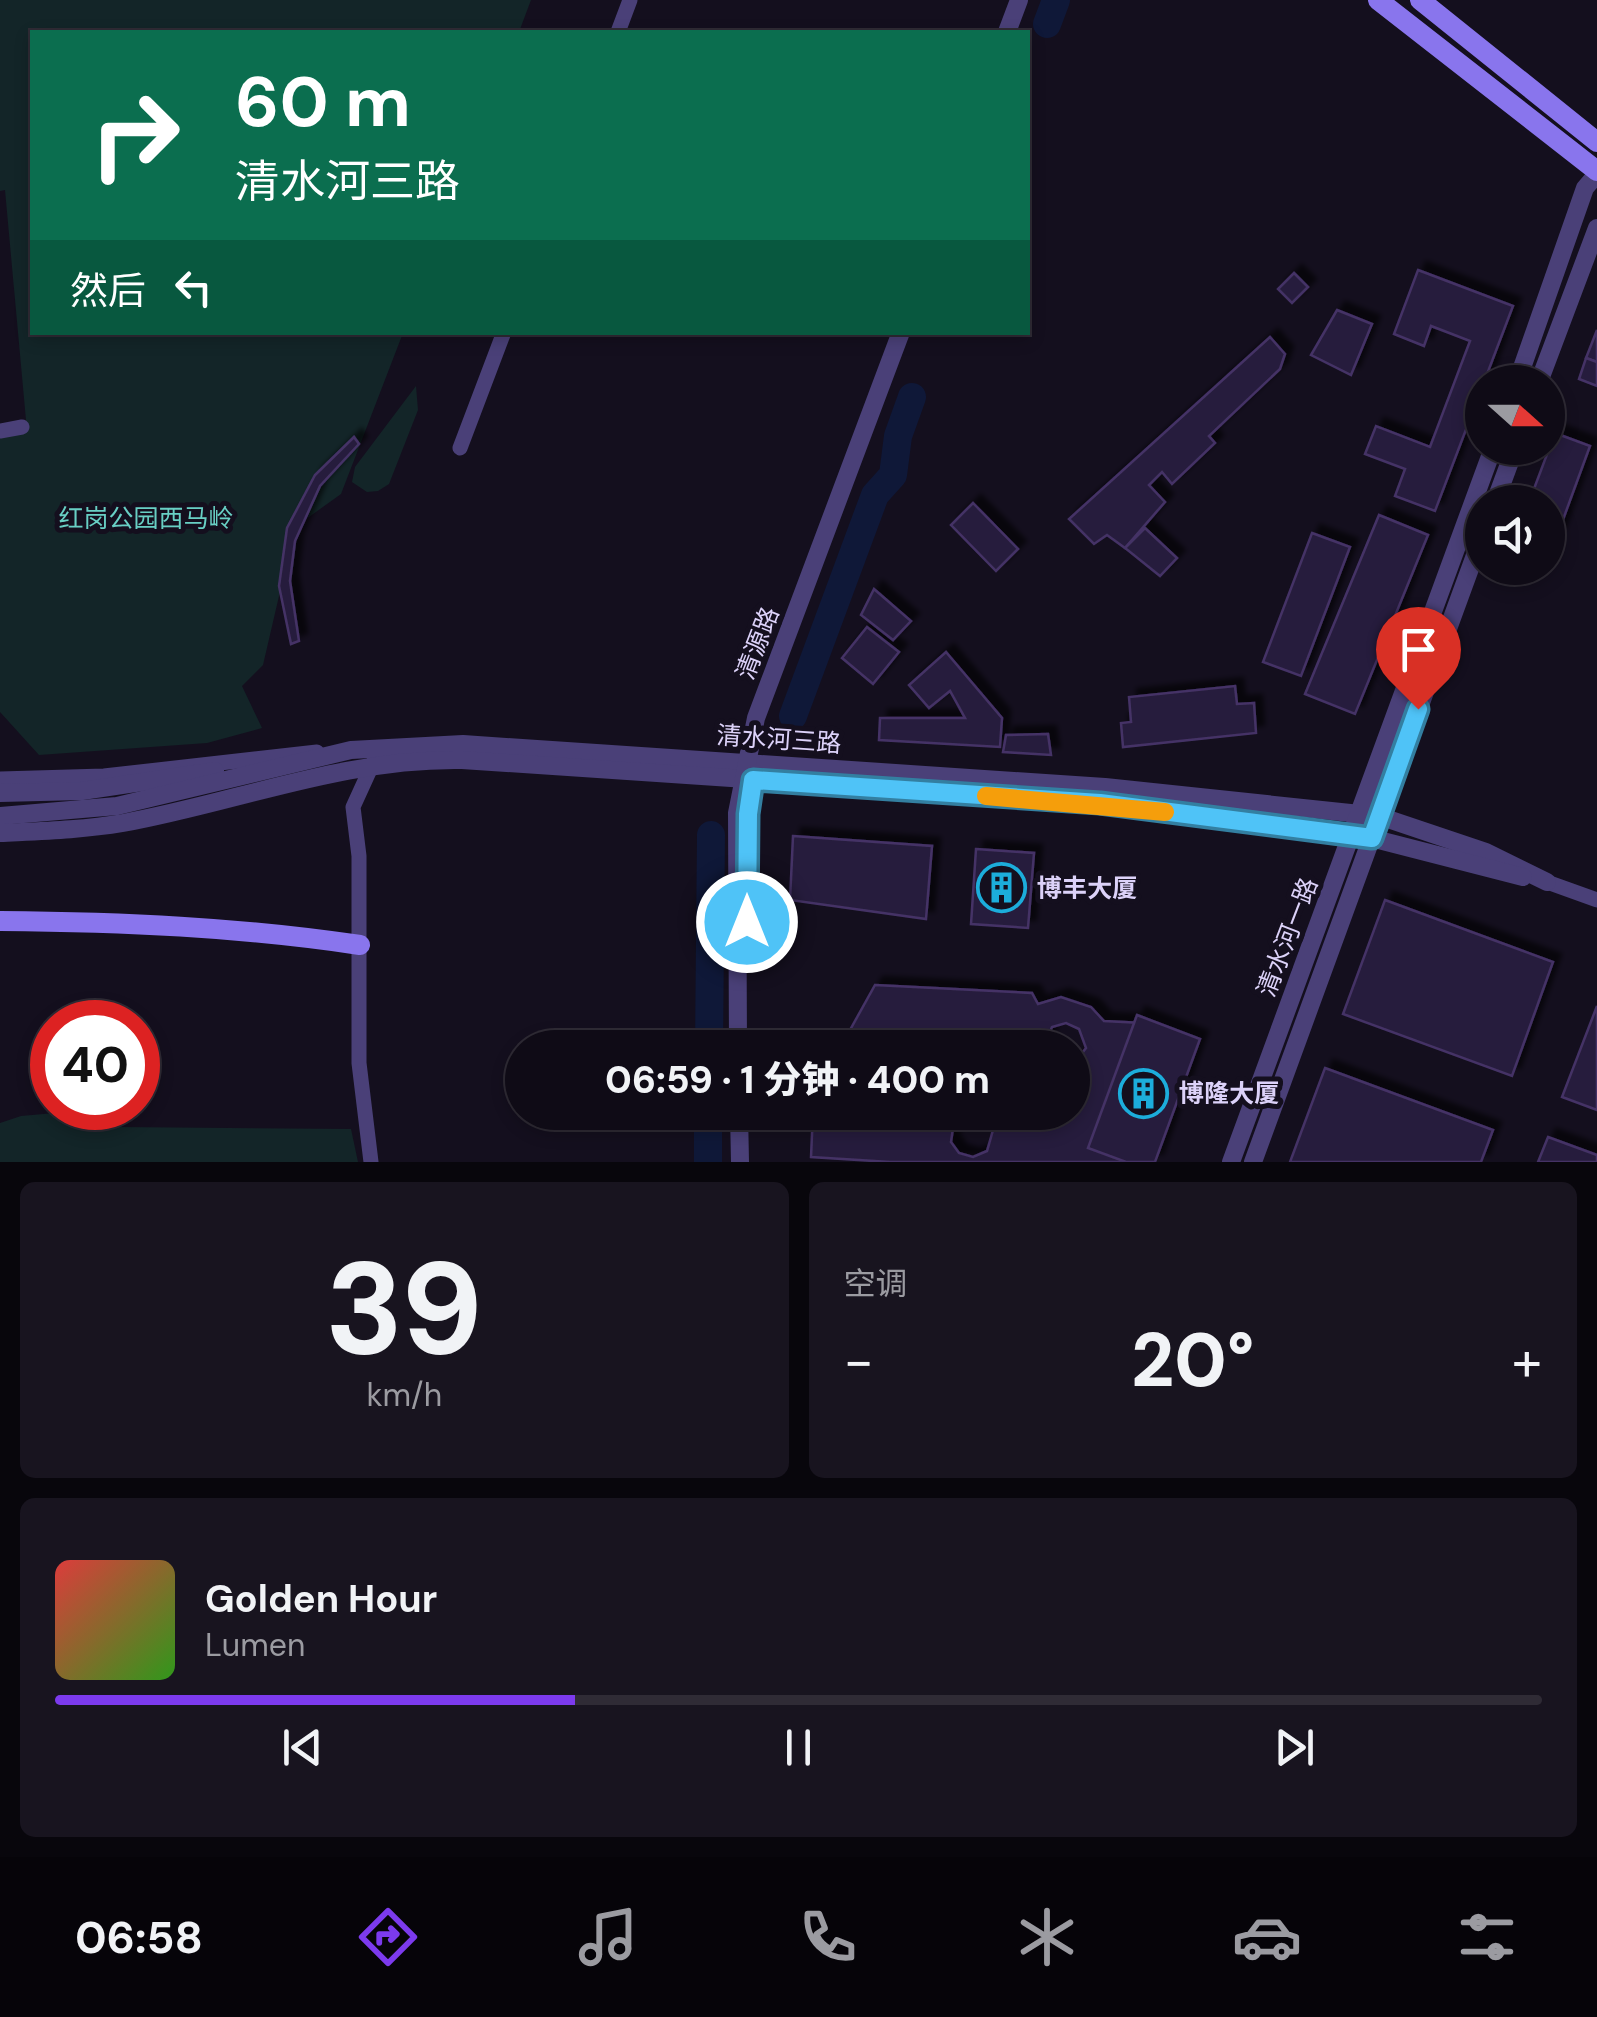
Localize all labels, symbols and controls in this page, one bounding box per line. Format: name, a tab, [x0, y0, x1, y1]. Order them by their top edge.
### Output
text: 60 m	[235, 57, 411, 148]
icon: right	[70, 70, 200, 200]
text: 清水河三路	[235, 152, 460, 211]
icon: left	[166, 260, 221, 315]
text: 然后	[70, 266, 146, 316]
north arrow	[1465, 365, 1565, 465]
map controls	[1465, 365, 1565, 585]
button: sound	[1465, 485, 1565, 585]
park label: 红岗公园西马岭	[58, 502, 234, 535]
street label: 清源路	[729, 602, 786, 684]
pin	[1376, 607, 1461, 710]
icon: arrive	[1391, 622, 1446, 677]
street label: 清水河三路	[715, 719, 842, 760]
building icon: 博丰大厦	[976, 862, 1028, 914]
position arrow	[695, 870, 799, 974]
place label: 博丰大厦	[1037, 872, 1137, 905]
street label: 清水河一路	[1250, 873, 1325, 1001]
speed limit sign: 40	[30, 1000, 160, 1130]
text: 06:59 · 1 分钟 · 400 m	[605, 1055, 990, 1105]
building icon: 博隆大厦	[1118, 1067, 1170, 1119]
place label: 博隆大厦	[1179, 1077, 1279, 1110]
text: 39	[325, 1224, 483, 1393]
text: 空调	[844, 1263, 908, 1305]
text: 20°	[1131, 1312, 1254, 1409]
text: −	[844, 1325, 874, 1397]
text: +	[1512, 1325, 1542, 1397]
text: km/h	[366, 1374, 442, 1416]
text: Golden Hour	[205, 1574, 437, 1624]
text: Lumen	[205, 1624, 305, 1666]
icon: previous	[275, 1720, 330, 1775]
icon: pause	[771, 1720, 826, 1775]
icon: next	[1267, 1720, 1322, 1775]
icon: directions	[353, 1902, 423, 1972]
icon: music	[573, 1902, 643, 1972]
icon: phone	[793, 1902, 863, 1972]
icon: climate	[1012, 1902, 1082, 1972]
icon: car	[1232, 1902, 1302, 1972]
icon: filters	[1452, 1902, 1522, 1972]
text: 06:58	[75, 1908, 203, 1967]

